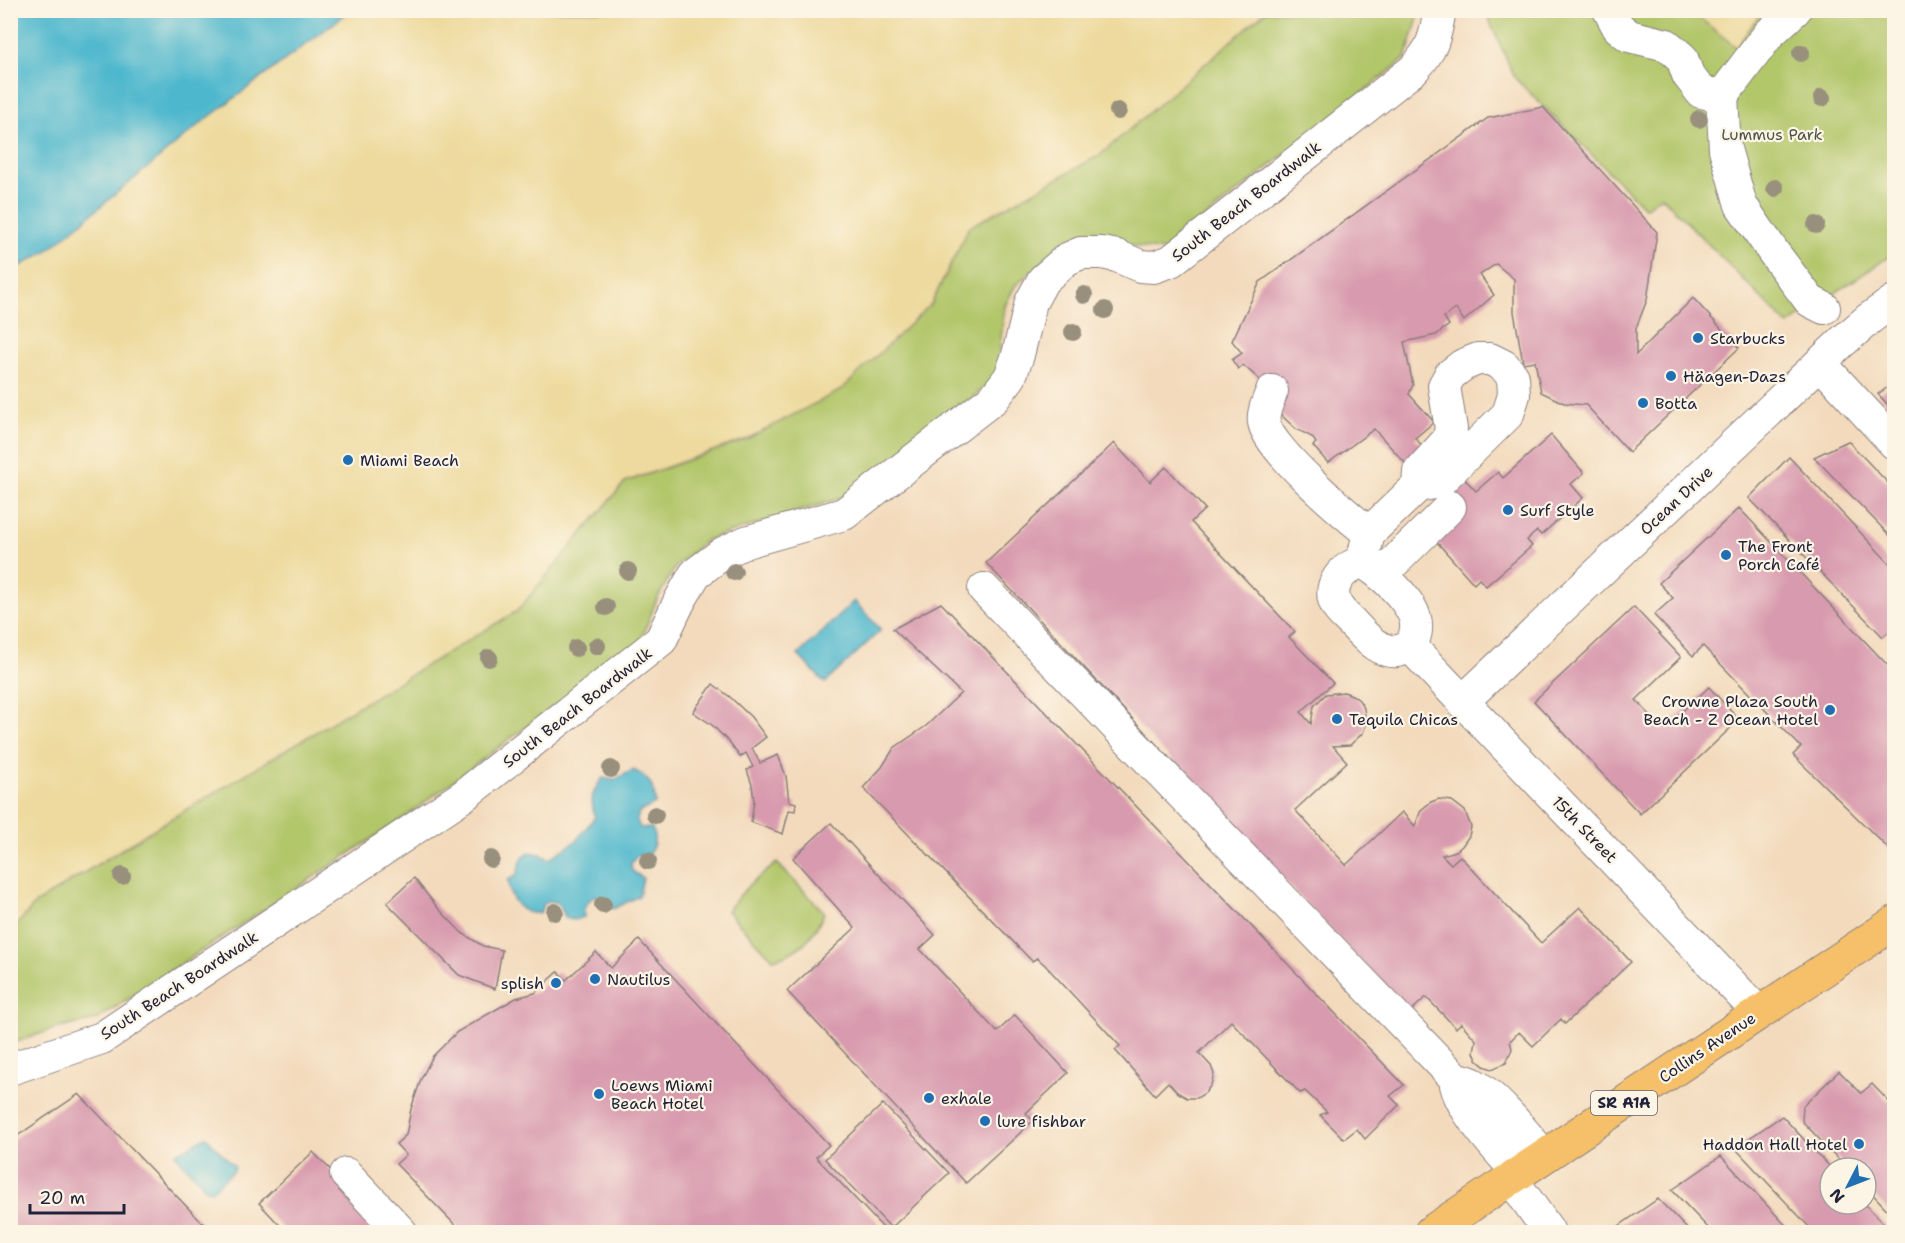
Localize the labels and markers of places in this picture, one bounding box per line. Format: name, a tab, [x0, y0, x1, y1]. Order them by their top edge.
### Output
place label: Starbucks	[1710, 328, 1786, 349]
marker: Starbucks	[1691, 331, 1705, 345]
place label: Häagen-Dazs	[1683, 366, 1786, 387]
marker: Häagen-Dazs	[1664, 369, 1678, 383]
place label: Botta	[1655, 393, 1697, 414]
marker: Botta	[1636, 396, 1650, 410]
place label: Miami Beach	[360, 450, 459, 471]
marker: Miami Beach	[341, 453, 355, 467]
place label: Surf Style	[1520, 500, 1595, 521]
marker: Surf Style	[1501, 503, 1515, 517]
place label: The Front Porch Café	[1738, 536, 1820, 575]
marker: The Front Porch Café	[1719, 548, 1733, 562]
place label: Crowne Plaza South Beach - Z Ocean Hotel	[1644, 691, 1818, 730]
marker: Crowne Plaza South Beach - Z Ocean Hotel	[1823, 703, 1837, 717]
place label: Tequila Chicas	[1349, 709, 1458, 730]
marker: Tequila Chicas	[1330, 712, 1344, 726]
place label: Nautilus	[607, 969, 671, 990]
marker: Nautilus	[588, 972, 602, 986]
place label: splish	[501, 973, 544, 994]
marker: splish	[549, 976, 563, 990]
place label: Loews Miami Beach Hotel	[611, 1075, 713, 1114]
marker: Loews Miami Beach Hotel	[592, 1087, 606, 1101]
place label: exhale	[941, 1088, 992, 1109]
marker: exhale	[922, 1091, 936, 1105]
place label: lure fishbar	[997, 1111, 1086, 1132]
marker: lure fishbar	[978, 1114, 992, 1128]
place label: Haddon Hall Hotel	[1703, 1134, 1847, 1155]
marker: Haddon Hall Hotel	[1852, 1137, 1866, 1151]

